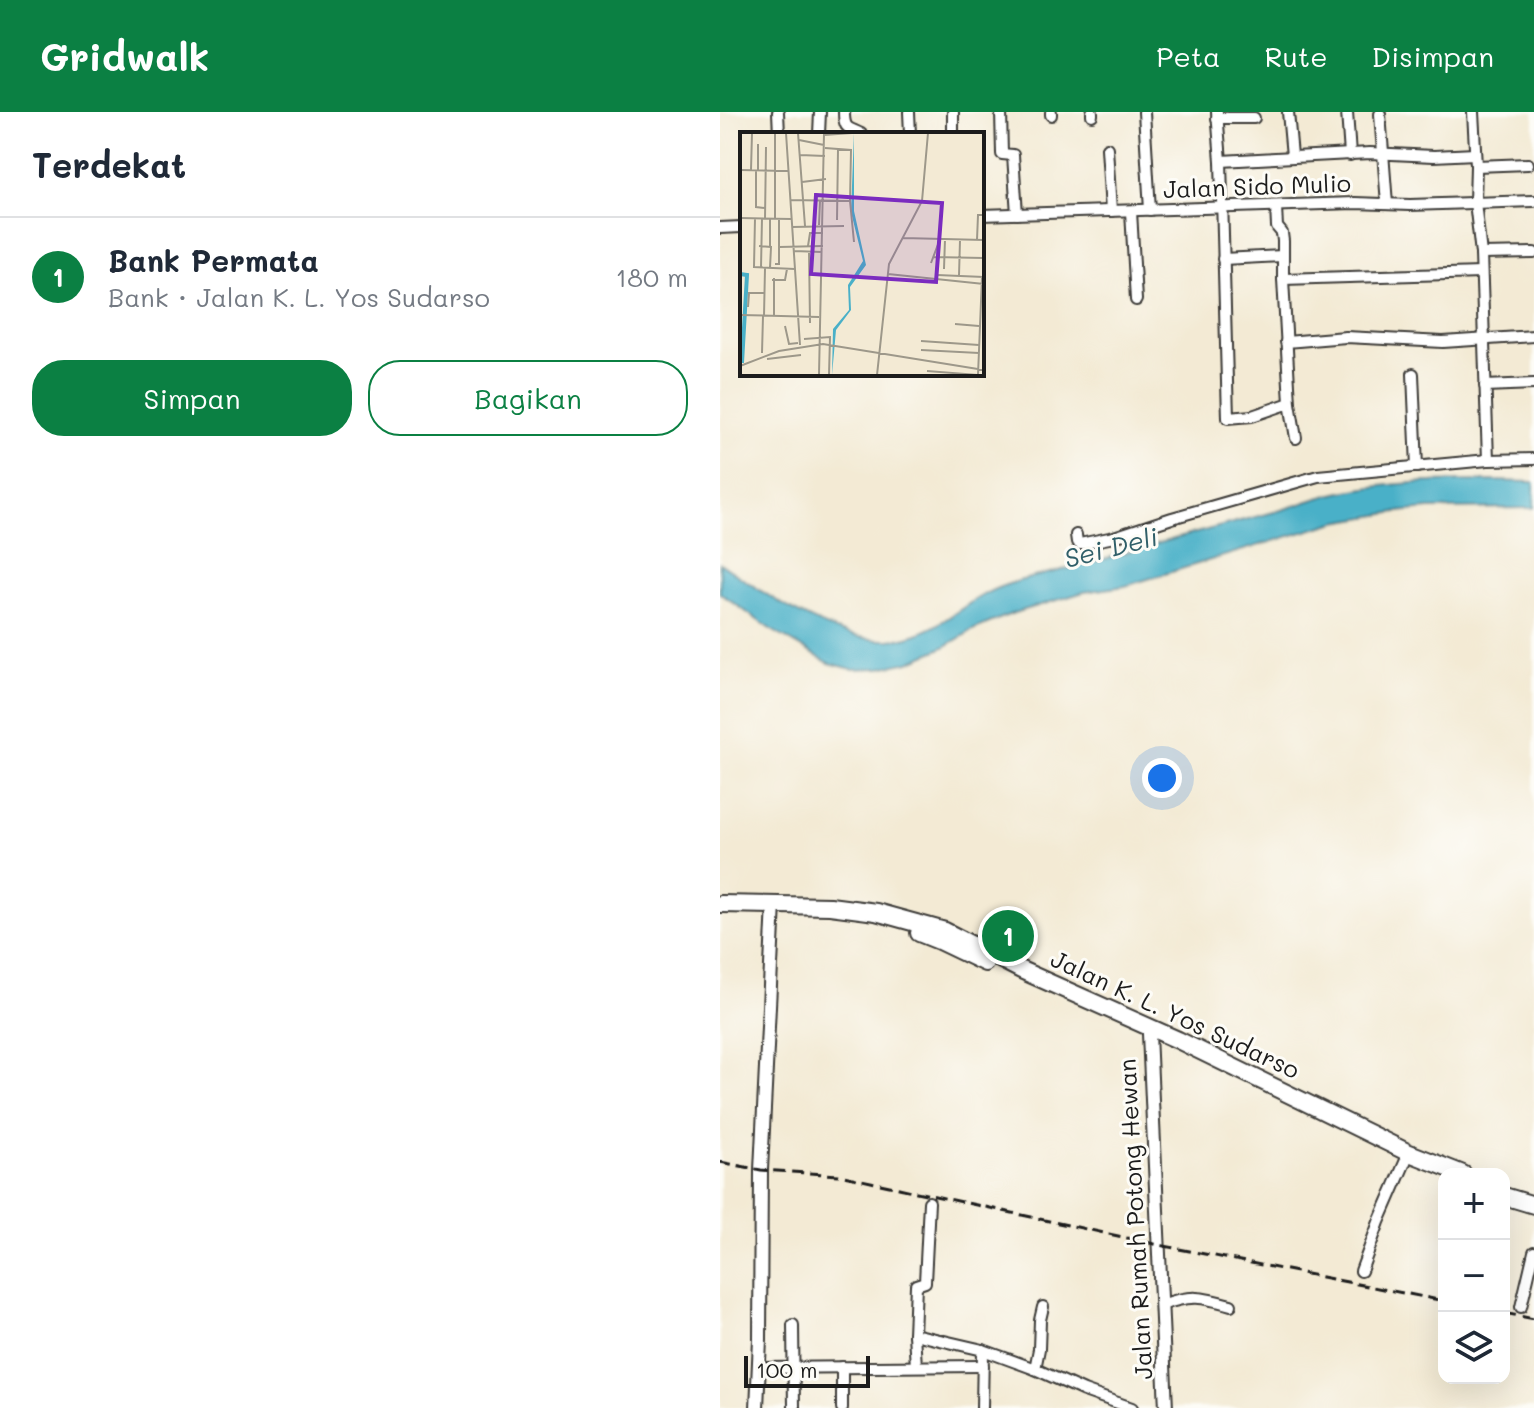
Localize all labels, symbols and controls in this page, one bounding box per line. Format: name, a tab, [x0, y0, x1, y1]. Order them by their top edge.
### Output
text: Gridwalk	[40, 31, 209, 81]
text: Peta	[1156, 38, 1221, 74]
text: Rute	[1265, 38, 1327, 74]
text: Disimpan	[1371, 38, 1494, 74]
inset map	[740, 132, 984, 376]
text: Terdekat	[32, 142, 186, 187]
street label: Jalan Sido Mulio	[1163, 167, 1351, 204]
text: Bank Permata	[108, 240, 319, 280]
text: 1	[52, 260, 64, 294]
text: 180 m	[616, 260, 688, 294]
text: Bank · Jalan K. L. Yos Sudarso	[108, 280, 490, 314]
button: Simpan	[32, 360, 352, 436]
button: Bagikan	[368, 360, 688, 436]
water label: Sei Deli	[1060, 519, 1161, 575]
your location	[1142, 758, 1182, 798]
pin: 1	[982, 906, 1034, 966]
street label: Jalan K. L. Yos Sudarso	[1046, 942, 1305, 1085]
street label: Jalan Rumah Potong Hewan	[1111, 1058, 1158, 1380]
map controls	[1438, 1168, 1510, 1384]
button: +	[1438, 1168, 1510, 1240]
button: −	[1438, 1240, 1510, 1312]
button: layers	[1438, 1312, 1510, 1384]
scale bar	[744, 1352, 870, 1388]
text: 100 m	[756, 1355, 818, 1384]

